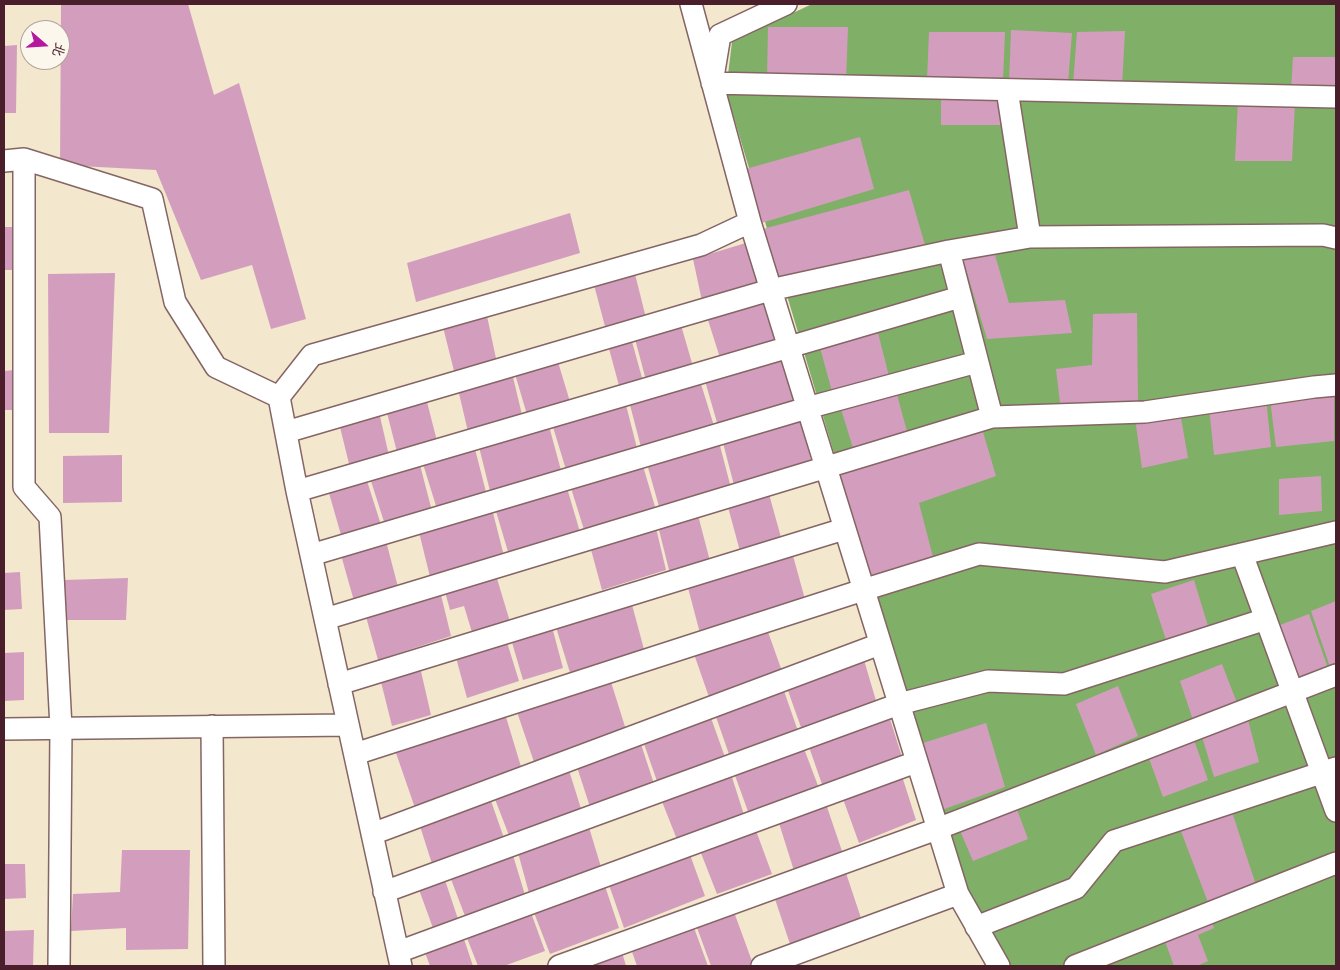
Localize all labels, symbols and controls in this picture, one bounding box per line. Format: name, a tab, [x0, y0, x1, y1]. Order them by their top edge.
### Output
north arrow	[20, 20, 70, 70]
text: 北	[48, 40, 69, 59]

